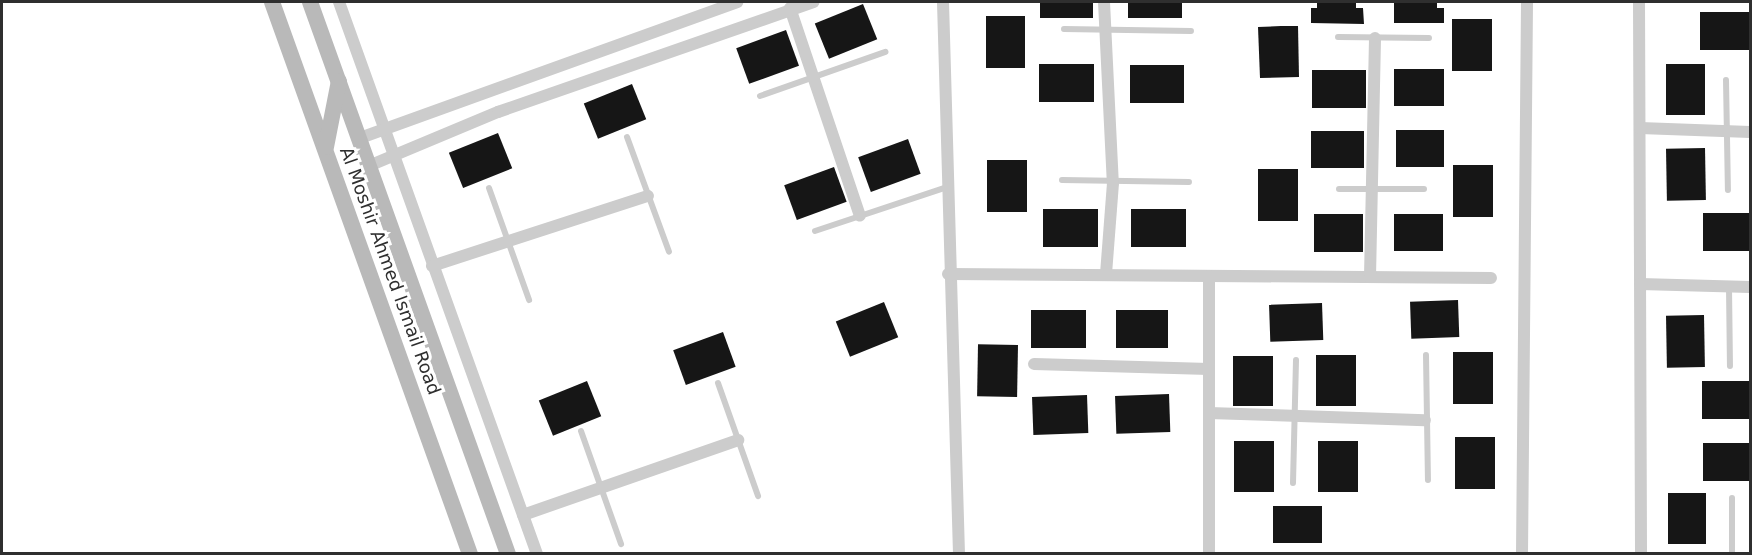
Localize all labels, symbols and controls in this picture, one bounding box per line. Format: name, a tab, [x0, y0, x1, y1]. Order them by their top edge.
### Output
street label: Al Moshir Ahmed Ismail Road	[335, 144, 445, 398]

